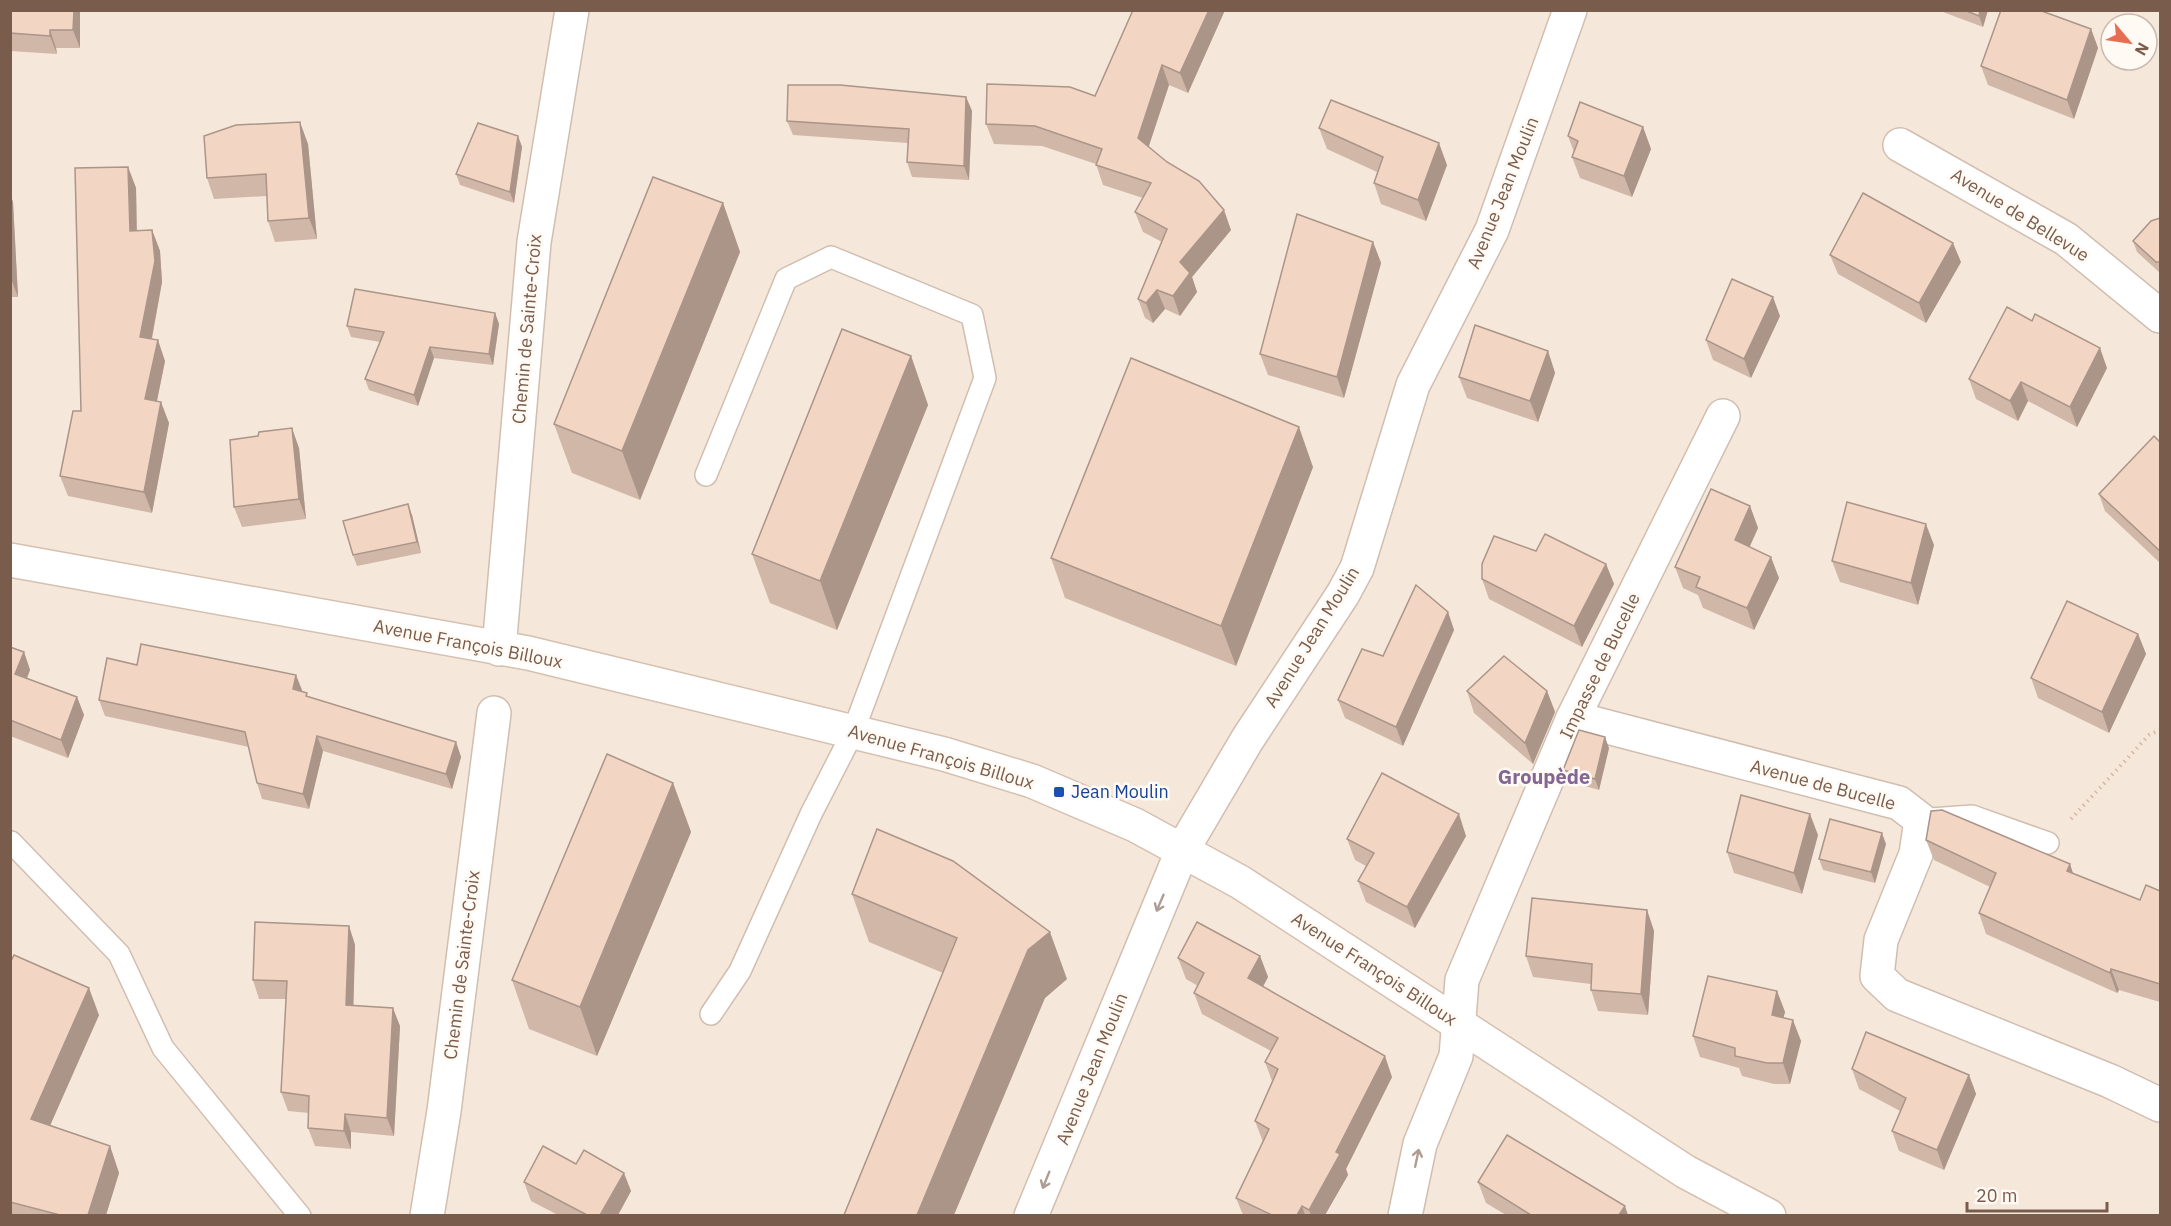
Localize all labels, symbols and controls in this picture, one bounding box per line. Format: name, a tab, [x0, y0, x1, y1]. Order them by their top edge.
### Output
north arrow	[2099, 12, 2159, 72]
text: N	[2131, 39, 2154, 59]
street label: Avenue Jean Moulin	[1462, 113, 1544, 272]
street label: Avenue de Bellevue	[1947, 163, 2094, 267]
street label: Chemin de Sainte-Croix	[507, 233, 546, 425]
street label: Avenue Jean Moulin	[1259, 562, 1364, 712]
street label: Impasse de Bucelle	[1554, 589, 1645, 742]
street label: Avenue François Billoux	[371, 614, 565, 673]
street label: Avenue François Billoux	[846, 719, 1037, 794]
street label: Avenue de Bucelle	[1748, 754, 1898, 815]
district label: Groupède	[1498, 763, 1590, 790]
place label: Jean Moulin	[1071, 780, 1169, 803]
marker: Jean Moulin	[1052, 785, 1066, 799]
street label: Chemin de Sainte-Croix	[438, 869, 485, 1061]
one-way arrow	[1154, 893, 1165, 911]
street label: Avenue François Billoux	[1287, 907, 1461, 1031]
street label: Avenue Jean Moulin	[1051, 989, 1133, 1148]
one-way arrow	[1412, 1149, 1423, 1168]
one-way arrow	[1040, 1171, 1051, 1189]
scale bar	[1967, 1175, 2106, 1213]
text: 20 m	[1976, 1184, 2018, 1207]

